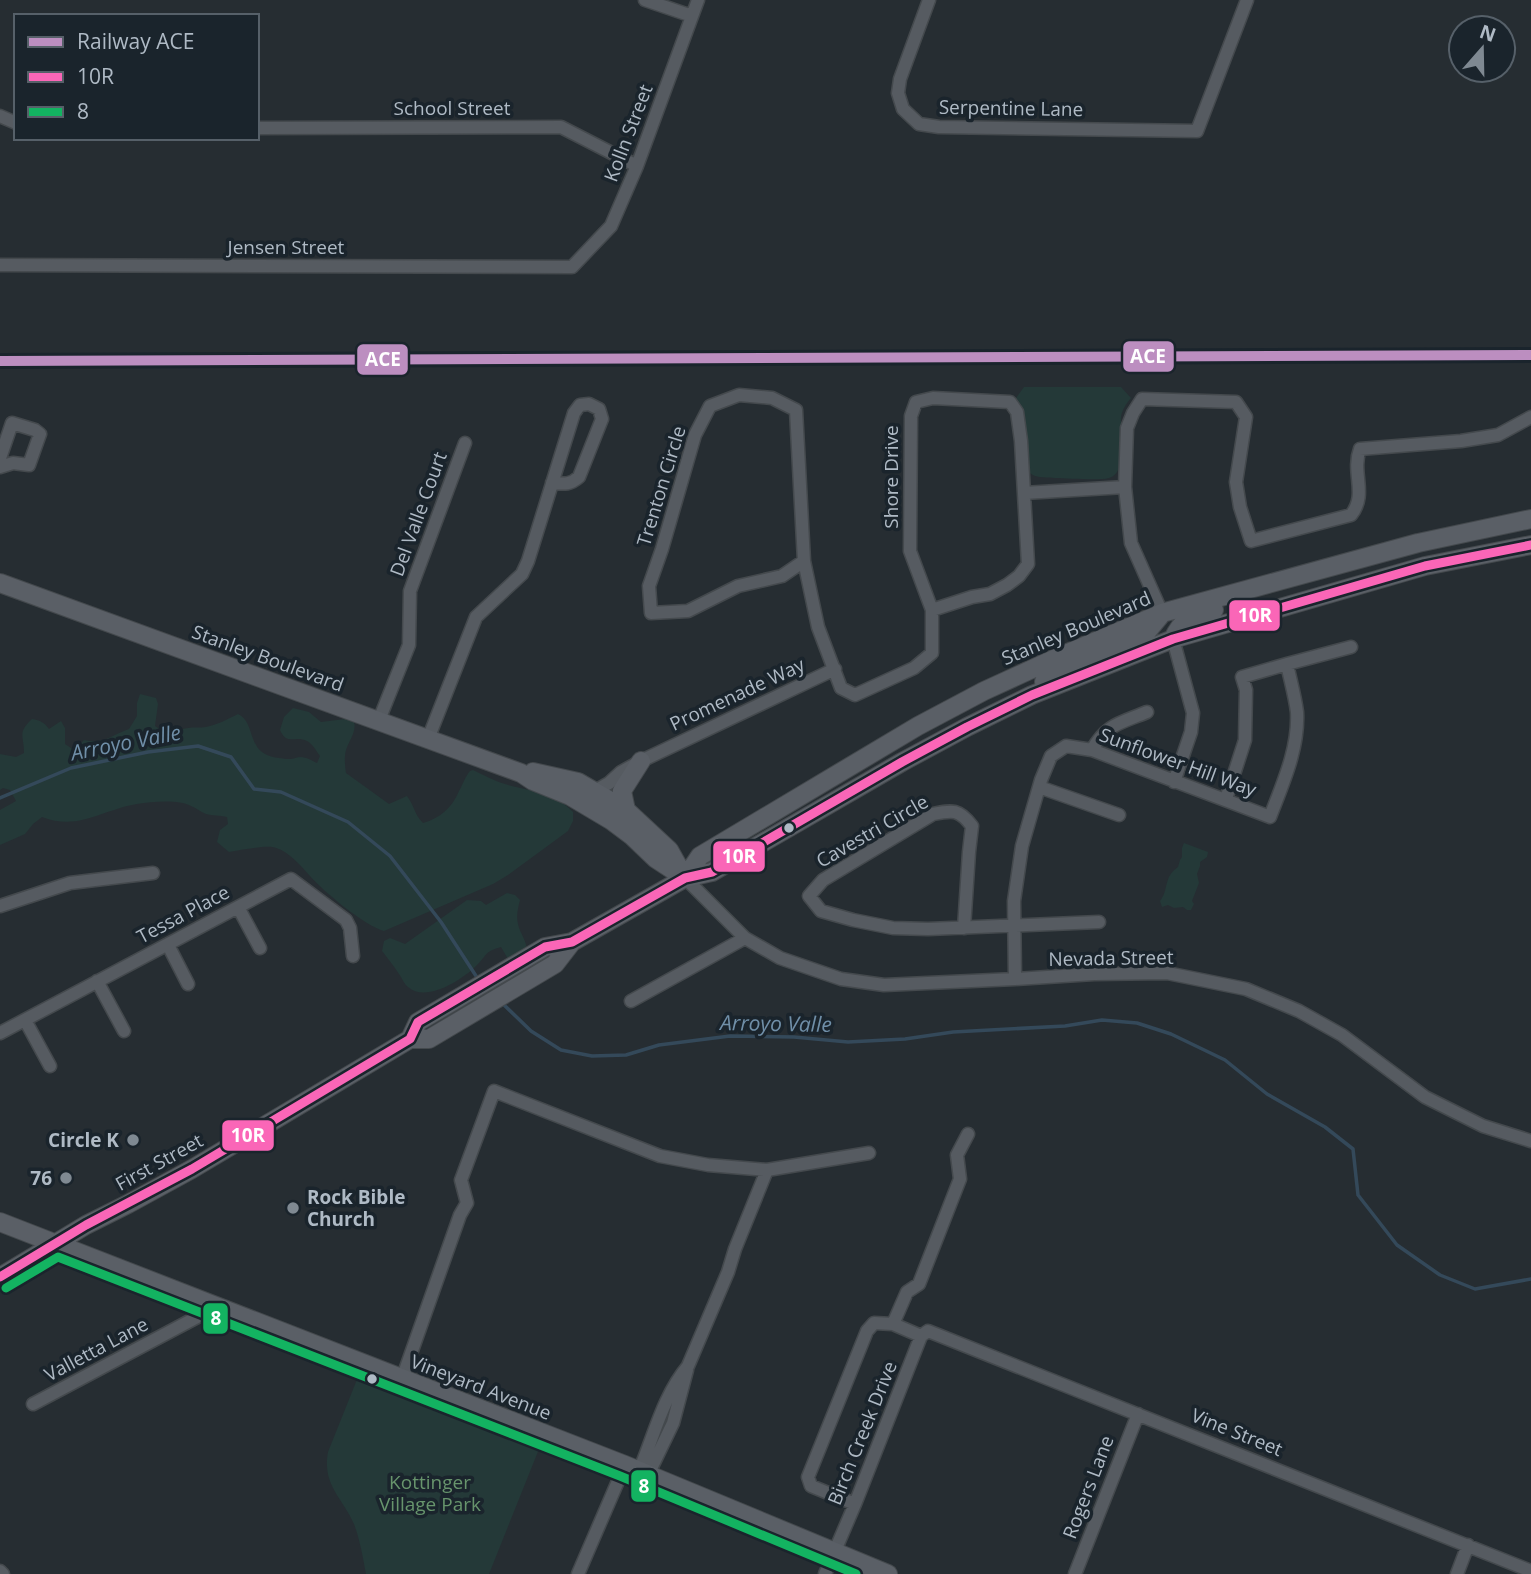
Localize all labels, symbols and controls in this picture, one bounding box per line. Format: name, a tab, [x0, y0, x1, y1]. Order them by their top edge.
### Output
legend	[14, 14, 259, 140]
north arrow	[1447, 14, 1517, 84]
text: N	[1476, 18, 1500, 48]
text: Railway ACE	[77, 27, 194, 55]
text: 10R	[77, 62, 114, 90]
street label: Kolln Street	[598, 80, 659, 185]
street label: Serpentine Lane	[939, 94, 1083, 122]
street label: School Street	[394, 95, 511, 121]
text: 8	[77, 97, 89, 125]
street label: Jensen Street	[226, 234, 345, 260]
line badge: ACE	[1122, 340, 1175, 373]
line badge: ACE	[356, 343, 409, 376]
text: ACE	[1130, 343, 1166, 369]
text: ACE	[365, 346, 401, 372]
street label: Trenton Circle	[630, 423, 692, 549]
street label: Shore Drive	[878, 425, 904, 529]
street label: Del Valle Court	[383, 448, 453, 580]
street label: Stanley Boulevard	[997, 585, 1155, 671]
line badge: 10R	[1228, 599, 1281, 632]
text: 10R	[1238, 602, 1273, 628]
street label: Stanley Boulevard	[189, 618, 347, 698]
street label: Promenade Way	[665, 651, 809, 737]
water label: Arroyo Valle	[66, 718, 183, 767]
street label: Sunflower Hill Way	[1096, 722, 1261, 803]
street label: Cavestri Circle	[811, 788, 933, 874]
unlabelled marker	[782, 821, 796, 835]
line badge: 10R	[712, 840, 766, 873]
text: 10R	[722, 843, 757, 869]
street label: Tessa Place	[132, 879, 234, 949]
street label: Nevada Street	[1048, 944, 1174, 972]
water label: Arroyo Valle	[718, 1008, 832, 1038]
line badge: 10R	[221, 1119, 275, 1152]
text: 10R	[231, 1122, 266, 1148]
place label: Circle K	[48, 1127, 119, 1153]
street label: First Street	[111, 1127, 208, 1197]
marker: Circle K	[125, 1132, 141, 1148]
place label: 76	[30, 1165, 52, 1191]
marker: 76	[58, 1170, 74, 1186]
place label: Rock Bible Church	[307, 1184, 405, 1232]
marker: Rock Bible Church	[285, 1200, 301, 1216]
line badge: 8	[202, 1302, 229, 1335]
text: 8	[211, 1305, 222, 1331]
street label: Valletta Lane	[40, 1311, 152, 1387]
street label: Vineyard Avenue	[407, 1348, 555, 1426]
street label: Birch Creek Drive	[821, 1357, 903, 1509]
unlabelled marker	[365, 1372, 379, 1386]
street label: Vine Street	[1187, 1402, 1287, 1462]
street label: Rogers Lane	[1056, 1432, 1120, 1542]
park label: Kottinger Village Park	[379, 1469, 481, 1517]
line badge: 8	[630, 1469, 657, 1503]
text: 8	[639, 1473, 650, 1499]

